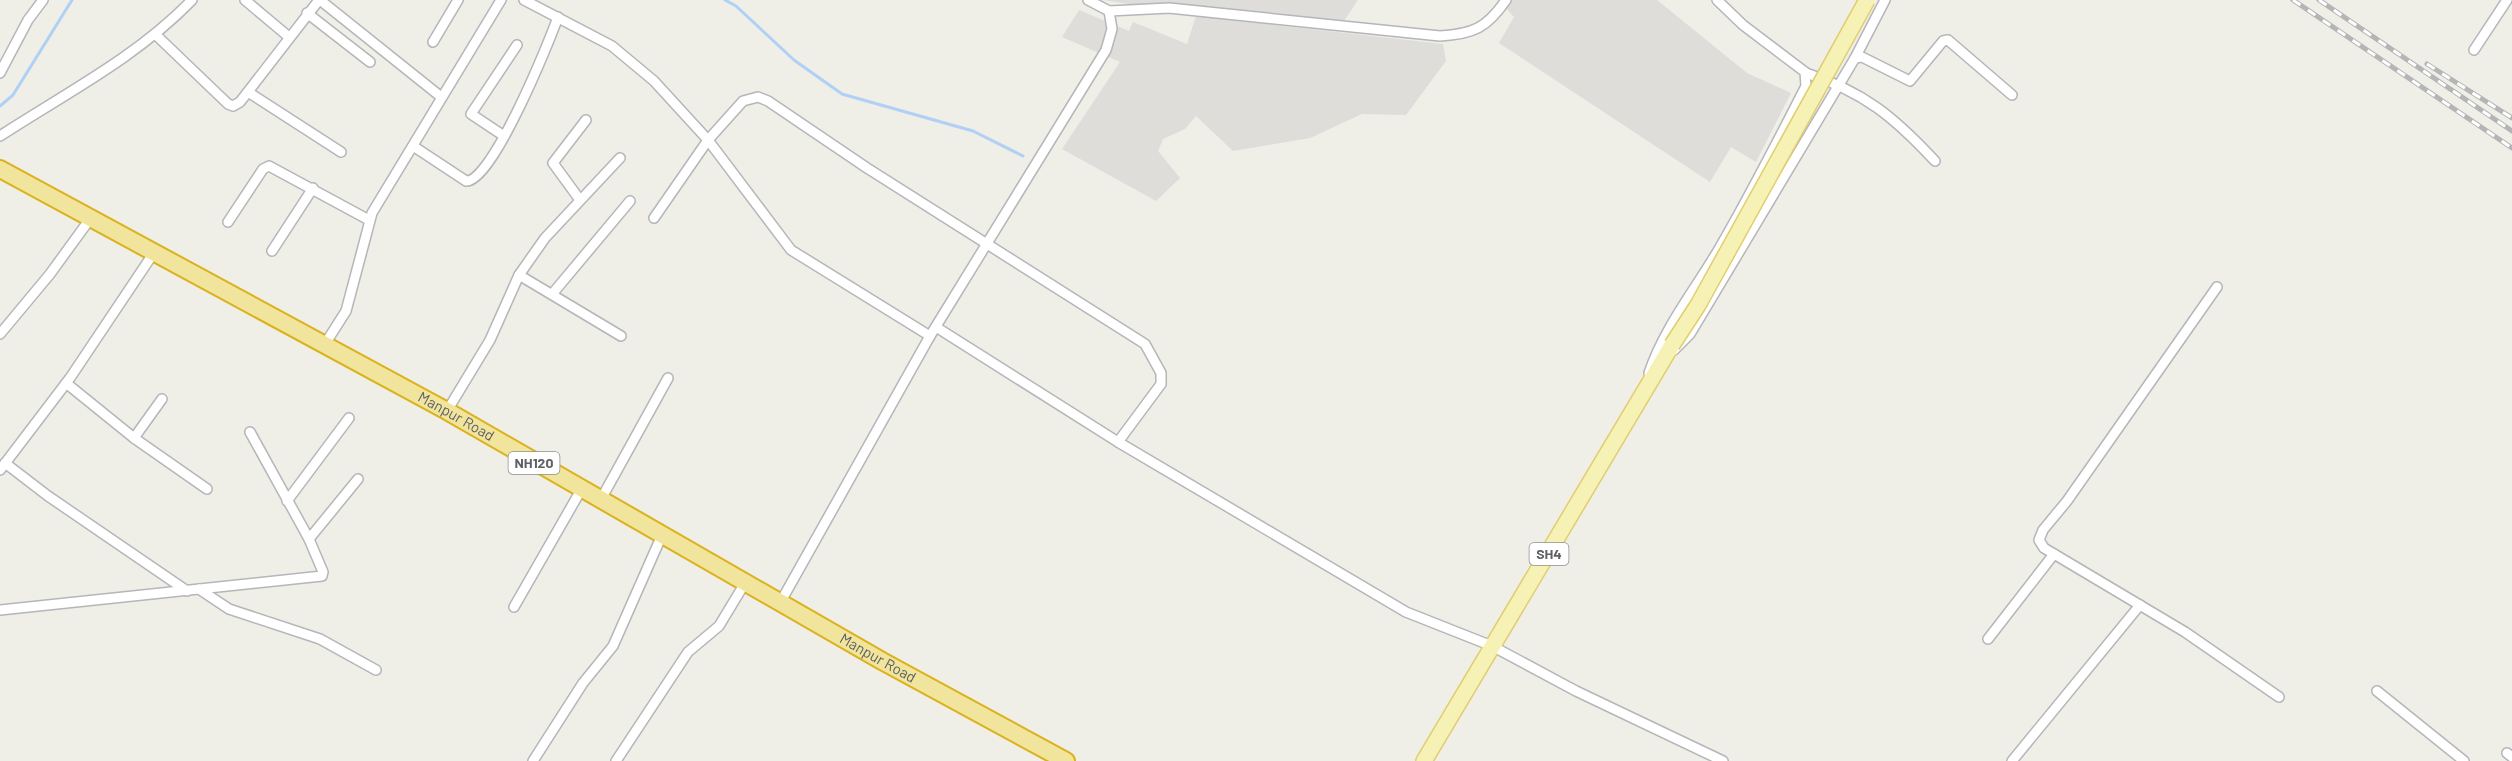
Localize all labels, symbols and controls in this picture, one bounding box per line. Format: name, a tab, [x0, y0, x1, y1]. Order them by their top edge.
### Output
street label: Manpur Road	[415, 387, 498, 444]
road number: NH120	[508, 452, 560, 474]
road number: SH4	[1530, 543, 1568, 565]
street label: Manpur Road	[837, 629, 919, 686]

